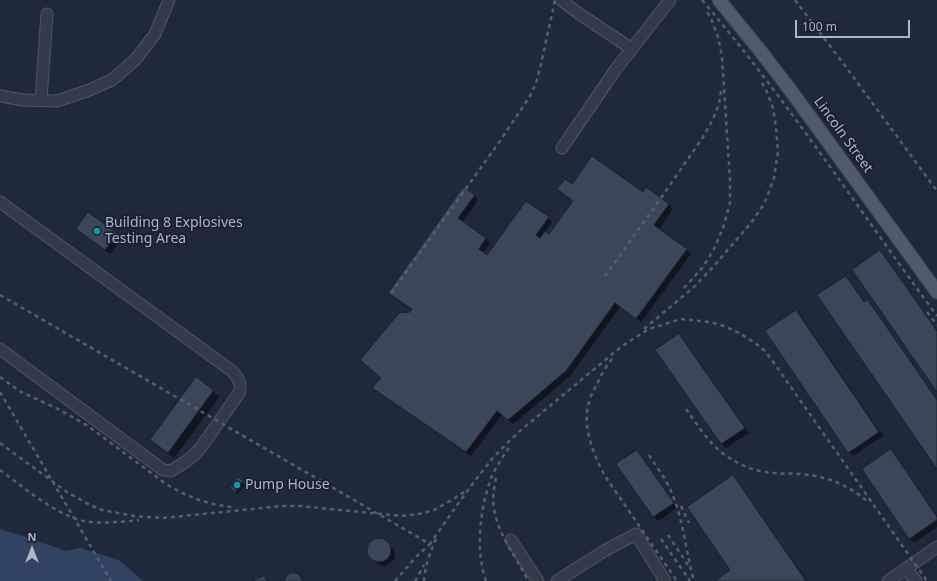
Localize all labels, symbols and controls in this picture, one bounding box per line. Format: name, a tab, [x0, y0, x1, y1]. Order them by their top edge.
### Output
scale bar	[797, 12, 912, 38]
text: 100 m	[802, 18, 837, 35]
street label: Lincoln Street	[810, 94, 876, 176]
place label: Building 8 Explosives Testing Area	[105, 215, 243, 248]
marker: Building 8 Explosives Testing Area	[92, 226, 102, 236]
place label: Pump House	[245, 477, 330, 493]
marker: Pump House	[232, 480, 242, 490]
north arrow	[12, 529, 52, 569]
text: N	[28, 529, 36, 544]

